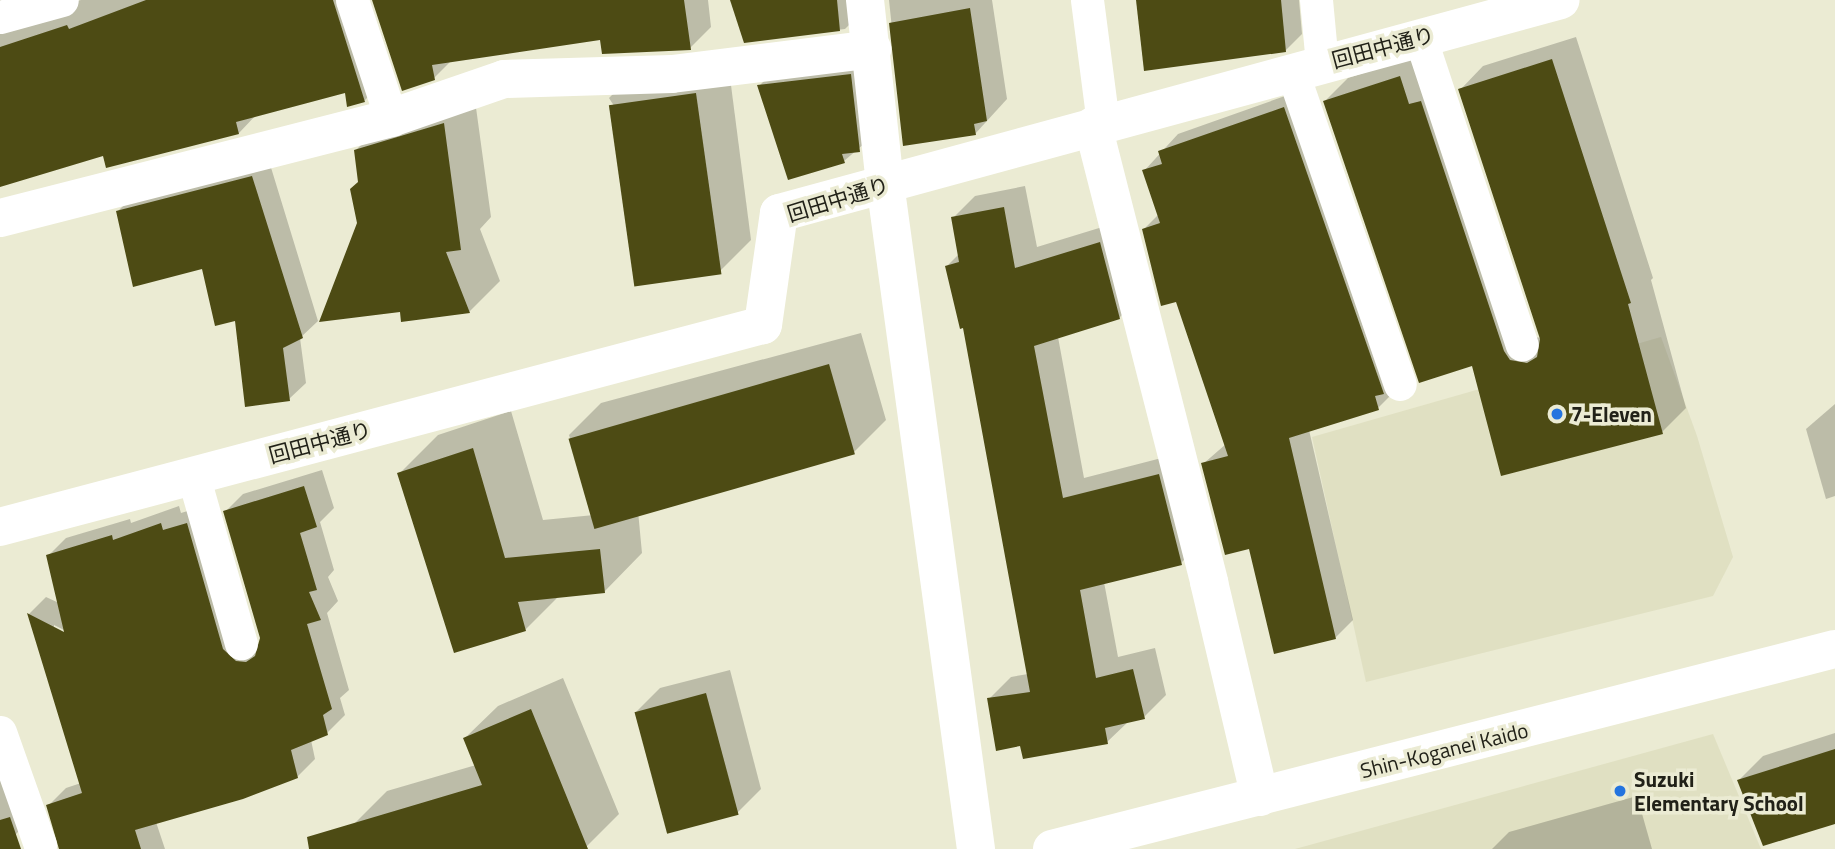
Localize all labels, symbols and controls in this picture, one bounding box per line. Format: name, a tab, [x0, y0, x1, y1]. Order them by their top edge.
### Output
street label: 回田中通り	[1329, 21, 1437, 73]
street label: 回田中通り	[784, 172, 892, 226]
place label: 7-Eleven	[1571, 401, 1652, 427]
marker: 7-Eleven	[1549, 406, 1565, 422]
street label: 回田中通り	[266, 416, 374, 468]
street label: Shin-Koganei Kaido	[1357, 717, 1531, 783]
place label: Suzuki Elementary School	[1634, 766, 1804, 816]
marker: Suzuki Elementary School	[1612, 783, 1628, 799]

